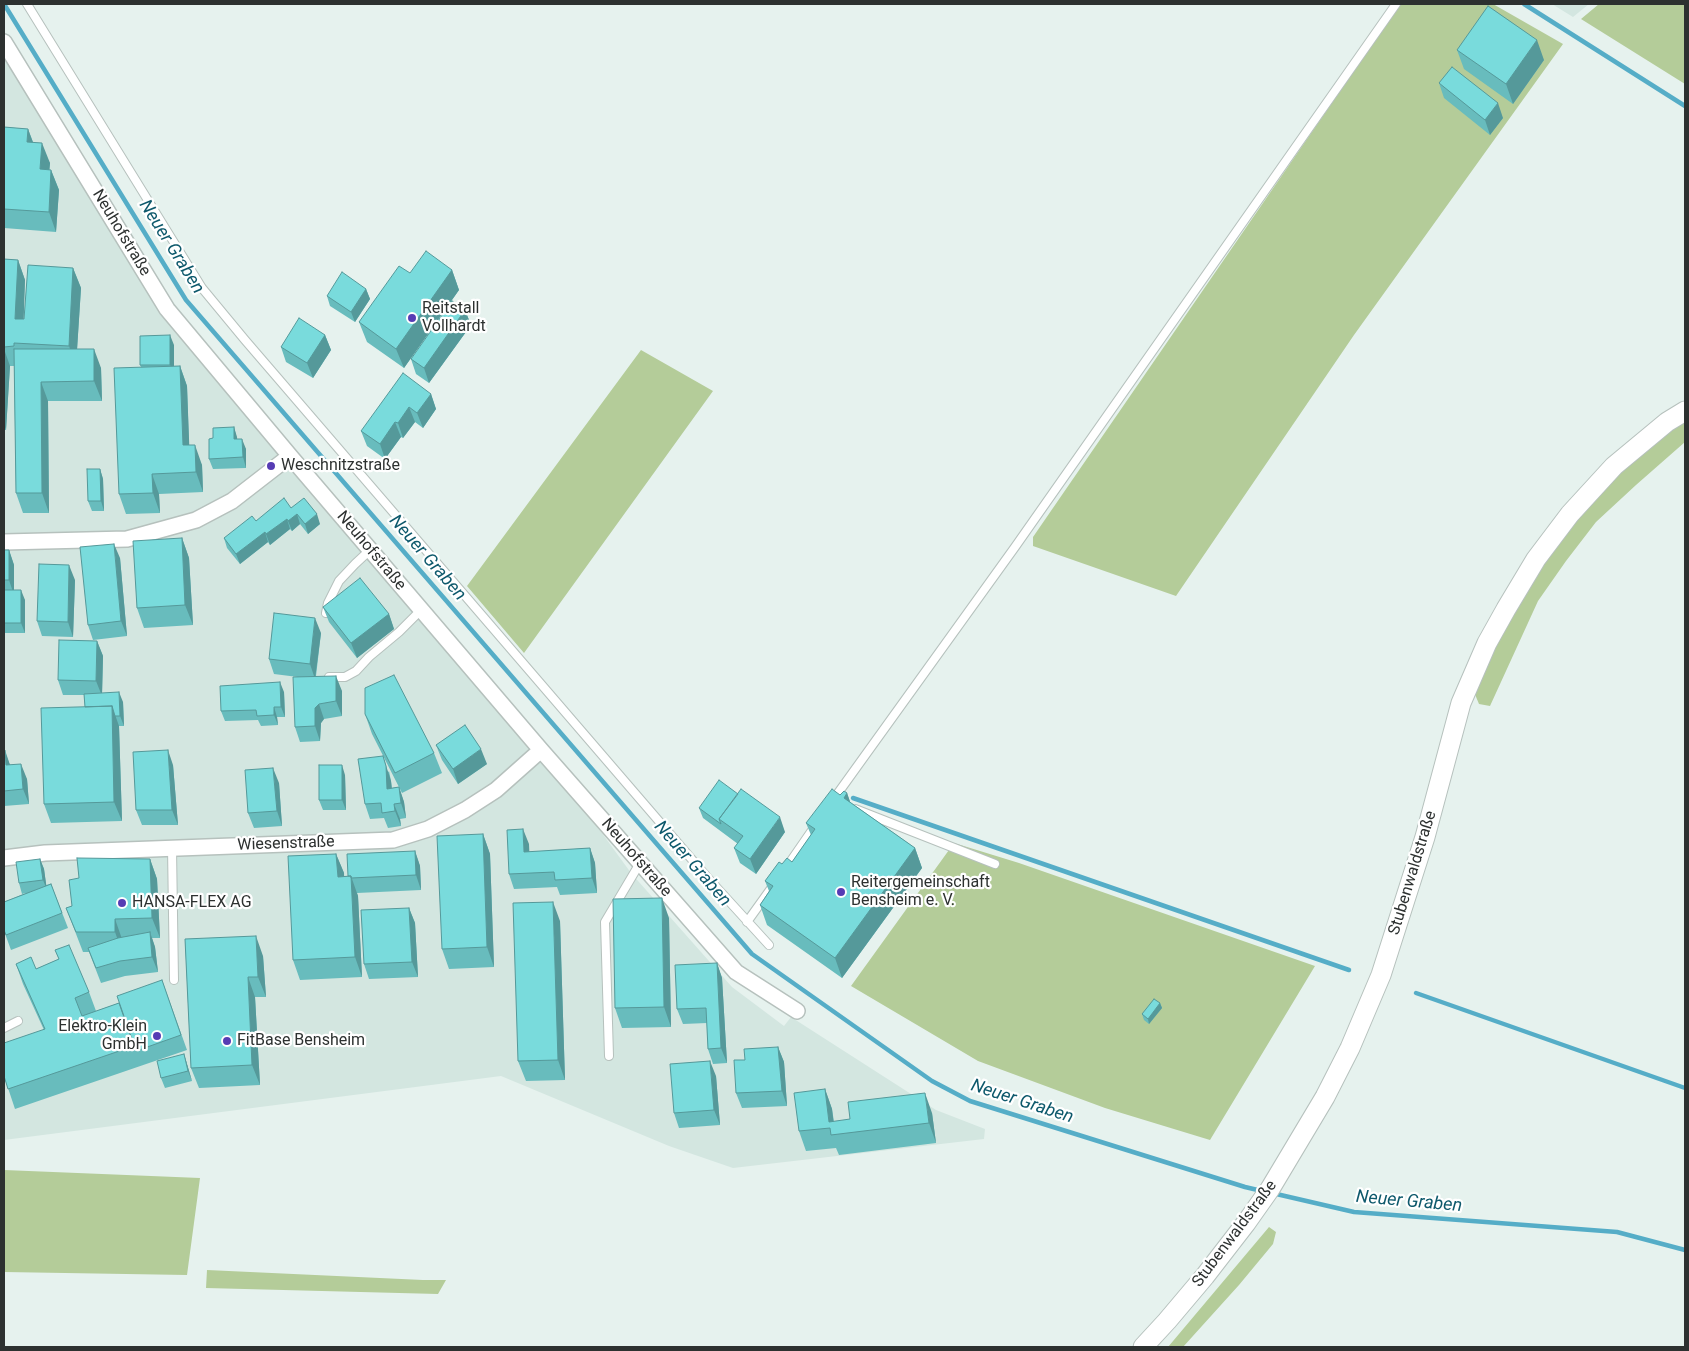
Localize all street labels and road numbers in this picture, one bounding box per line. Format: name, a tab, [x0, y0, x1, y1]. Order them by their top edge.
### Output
street label: Neuhofstraße	[88, 186, 154, 280]
street label: Neuhofstraße	[332, 507, 410, 595]
street label: Stubenwaldstraße	[1385, 809, 1441, 937]
street label: Neuhofstraße	[597, 815, 675, 901]
street label: Wiesenstraße	[237, 833, 335, 855]
street label: Stubenwaldstraße	[1189, 1177, 1281, 1291]

